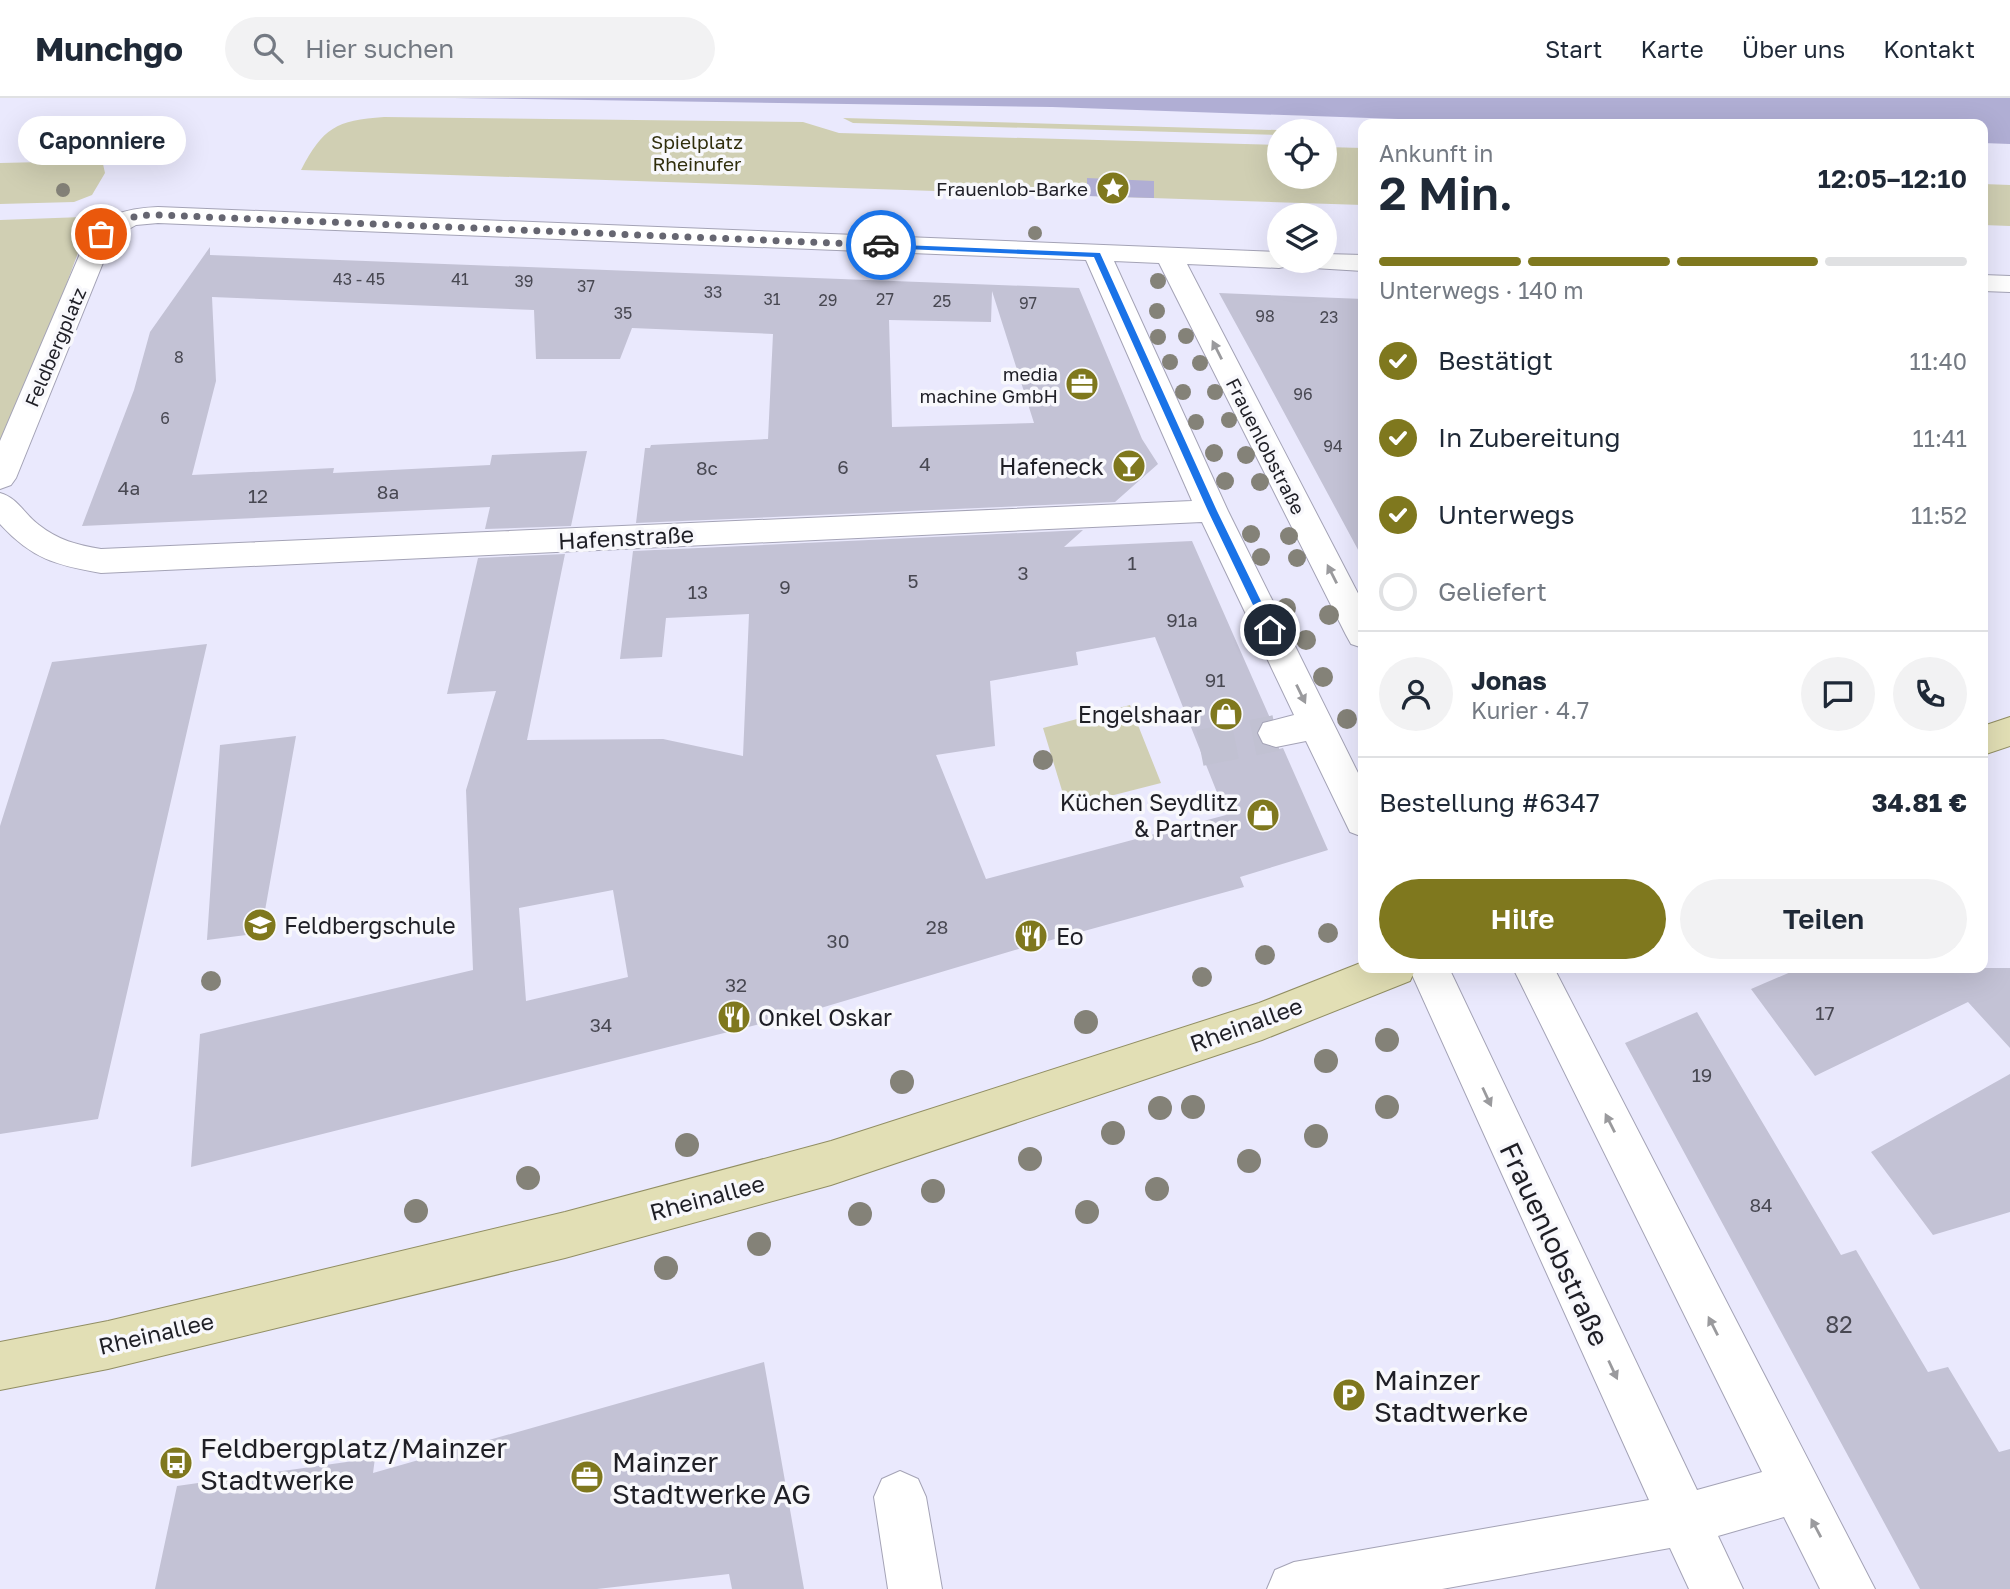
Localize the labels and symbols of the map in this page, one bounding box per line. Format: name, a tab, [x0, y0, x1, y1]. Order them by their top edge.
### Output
callout: Caponniere	[17, 115, 185, 164]
park label: Spielplatz Rheinufer	[651, 130, 743, 175]
place icon: Frauenlob-Barke	[1094, 169, 1132, 207]
place label: Frauenlob-Barke	[936, 177, 1088, 200]
pin	[71, 204, 131, 264]
courier	[846, 210, 916, 280]
house number: 43 - 45	[333, 269, 385, 289]
house number: 41	[451, 269, 469, 289]
house number: 39	[514, 271, 534, 291]
house number: 37	[577, 276, 595, 296]
house number: 33	[704, 282, 722, 302]
street label: Feldbergplatz	[20, 284, 90, 410]
house number: 31	[763, 289, 781, 309]
house number: 27	[876, 289, 894, 309]
house number: 29	[819, 290, 837, 310]
house number: 25	[933, 291, 951, 311]
house number: 97	[1019, 293, 1037, 313]
house number: 35	[614, 303, 632, 323]
house number: 98	[1255, 306, 1275, 326]
house number: 23	[1320, 307, 1338, 327]
one-way arrow	[1212, 340, 1223, 360]
house number: 8	[174, 347, 184, 367]
place label: media machine GmbH	[920, 362, 1058, 407]
office icon: media machine GmbH	[1063, 365, 1101, 403]
street label: Frauenlobstraße	[1222, 374, 1310, 518]
house number: 96	[1293, 384, 1313, 404]
house number: 6	[160, 408, 170, 428]
house number: 94	[1323, 436, 1343, 456]
bar icon: Hafeneck	[1110, 447, 1148, 485]
house number: 4	[919, 452, 931, 475]
place label: Hafeneck	[999, 452, 1104, 480]
house number: 6	[837, 455, 849, 478]
house number: 8c	[696, 456, 718, 479]
house number: 4a	[118, 476, 140, 499]
house number: 8a	[377, 480, 399, 503]
house number: 12	[248, 484, 268, 507]
street label: Hafenstraße	[557, 519, 695, 555]
house number: 1	[1127, 551, 1137, 574]
house number: 3	[1017, 561, 1029, 584]
one-way arrow	[1327, 564, 1339, 584]
house number: 5	[907, 569, 919, 592]
house number: 9	[779, 575, 791, 598]
house number: 13	[688, 580, 708, 603]
pin	[1240, 600, 1300, 660]
house number: 91a	[1166, 608, 1198, 631]
house number: 91	[1205, 668, 1225, 691]
one-way arrow	[1296, 684, 1307, 704]
shop icon: Engelshaar	[1207, 695, 1245, 733]
place label: Engelshaar	[1078, 700, 1202, 728]
place label: Küchen Seydlitz & Partner	[1060, 788, 1238, 842]
shop icon: Küchen Seydlitz & Partner	[1244, 796, 1282, 834]
school or university icon: Feldbergschule	[241, 906, 279, 944]
place label: Feldbergschule	[284, 911, 456, 939]
house number: 28	[926, 915, 948, 938]
restaurant icon: Eo	[1012, 917, 1050, 955]
place label: Eo	[1056, 922, 1084, 950]
house number: 30	[827, 929, 849, 952]
house number: 32	[725, 973, 747, 996]
street label: Rheinallee	[1186, 991, 1306, 1057]
restaurant icon: Onkel Oskar	[715, 998, 753, 1036]
house number: 17	[1815, 1001, 1835, 1024]
place label: Onkel Oskar	[758, 1003, 892, 1031]
house number: 34	[590, 1013, 612, 1036]
house number: 19	[1692, 1063, 1712, 1086]
one-way arrow	[1481, 1086, 1492, 1107]
one-way arrow	[1604, 1113, 1615, 1133]
street label: Frauenlobstraße	[1493, 1137, 1617, 1351]
street label: Rheinallee	[647, 1168, 767, 1226]
house number: 84	[1749, 1193, 1773, 1216]
street label: Rheinallee	[96, 1306, 216, 1360]
house number: 82	[1825, 1310, 1853, 1338]
one-way arrow	[1707, 1316, 1718, 1336]
one-way arrow	[1607, 1360, 1619, 1380]
place label: Mainzer Stadtwerke	[1374, 1363, 1528, 1428]
parking icon: Mainzer Stadtwerke	[1330, 1376, 1368, 1414]
place label: Feldbergplatz/Mainzer Stadtwerke	[200, 1431, 507, 1496]
bus stop icon: Feldbergplatz/Mainzer Stadtwerke	[157, 1444, 195, 1482]
place label: Mainzer Stadtwerke AG	[612, 1445, 811, 1510]
office icon: Mainzer Stadtwerke AG	[568, 1458, 606, 1496]
one-way arrow	[1811, 1518, 1823, 1538]

